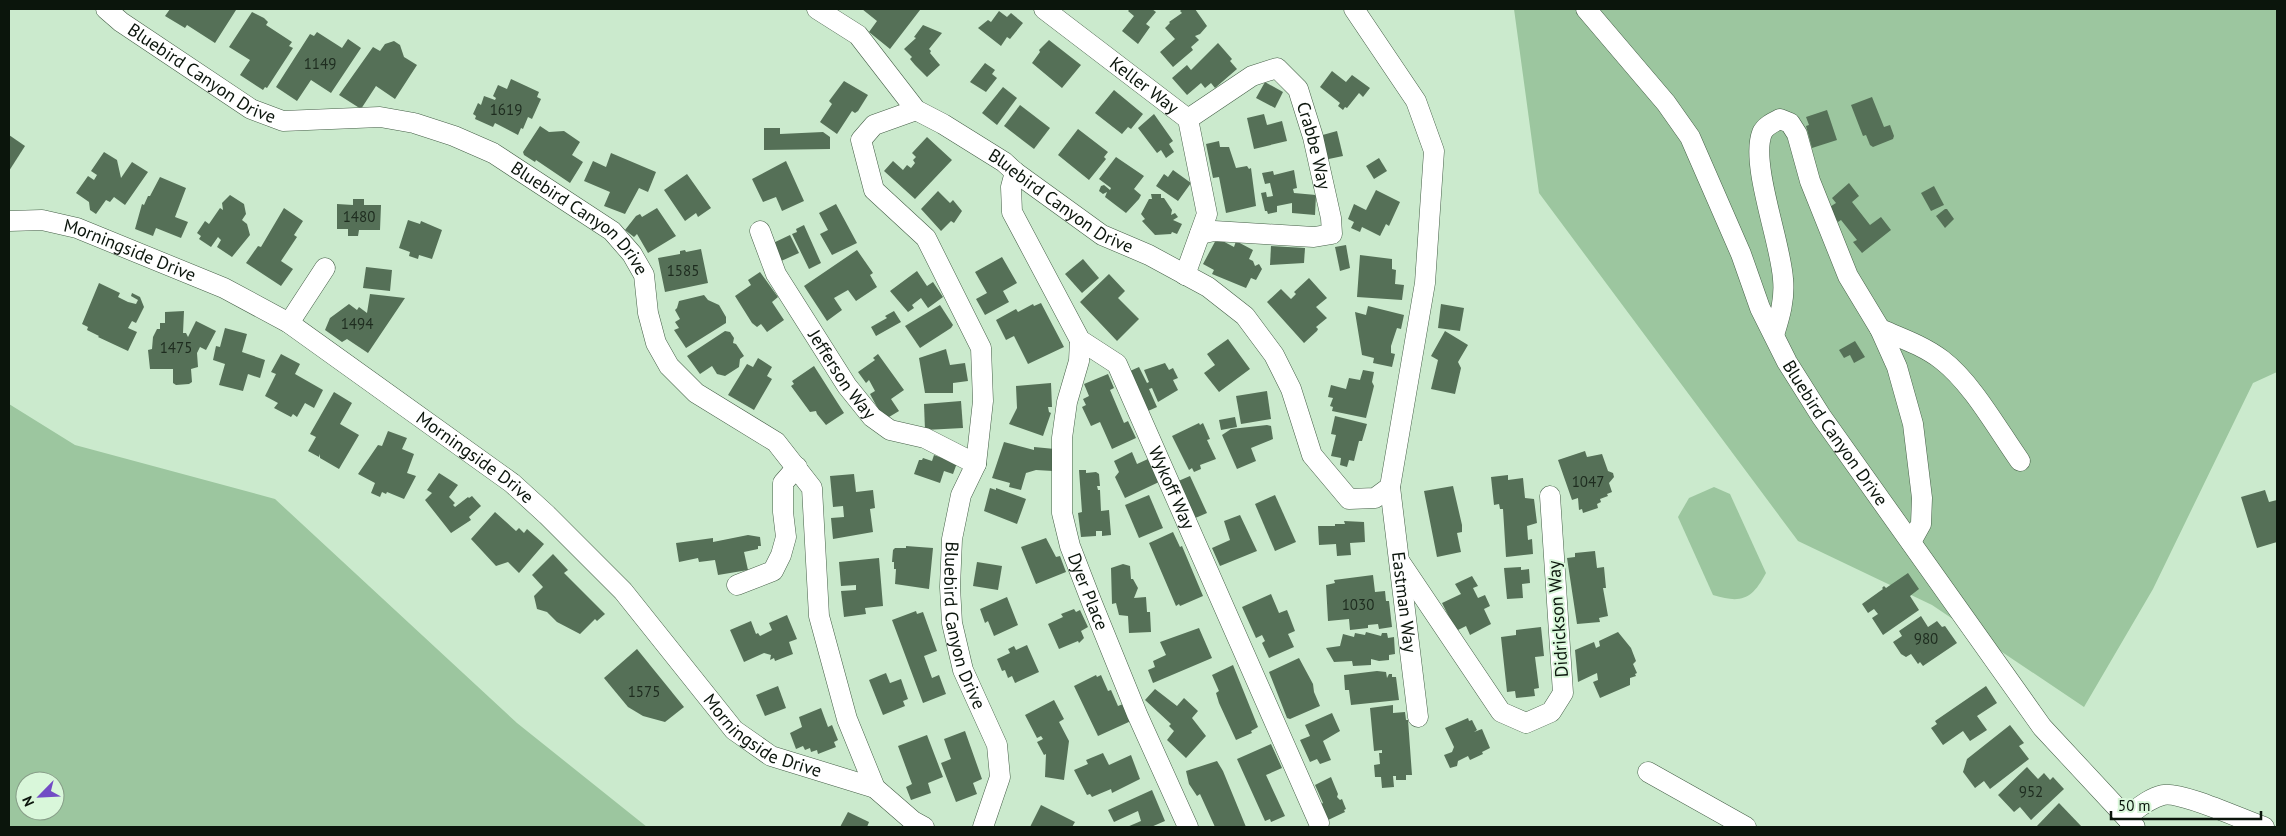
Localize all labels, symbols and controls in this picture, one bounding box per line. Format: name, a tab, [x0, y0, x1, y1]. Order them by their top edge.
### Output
street label: Bluebird Canyon Drive	[124, 18, 279, 128]
street label: Keller Way	[1105, 51, 1184, 119]
house number: 1149	[304, 54, 336, 73]
street label: Crabbe Way	[1292, 99, 1336, 192]
house number: 1619	[490, 100, 522, 119]
street label: Bluebird Canyon Drive	[984, 143, 1137, 258]
street label: Bluebird Canyon Drive	[507, 156, 653, 279]
house number: 1480	[343, 207, 375, 226]
street label: Morningside Drive	[62, 213, 200, 286]
house number: 1585	[667, 261, 699, 280]
house number: 1494	[341, 314, 373, 333]
street label: Jefferson Way	[803, 324, 882, 424]
house number: 1475	[160, 338, 192, 357]
street label: Bluebird Canyon Drive	[1778, 356, 1893, 510]
street label: Morningside Drive	[412, 406, 539, 508]
street label: Wykoff Way	[1144, 443, 1201, 533]
house number: 1047	[1572, 472, 1604, 491]
street label: Bluebird Canyon Drive	[939, 541, 991, 713]
street label: Dyer Place	[1063, 550, 1114, 633]
street label: Eastman Way	[1387, 550, 1422, 655]
street label: Didrickson Way	[1542, 559, 1573, 678]
house number: 1030	[1342, 595, 1374, 614]
house number: 980	[1914, 629, 1938, 648]
house number: 1575	[628, 682, 660, 701]
street label: Morningside Drive	[699, 689, 825, 782]
north arrow	[15, 771, 65, 821]
house number: 952	[2019, 782, 2043, 801]
scale bar	[2111, 788, 2261, 820]
text: N	[18, 793, 38, 809]
text: 50 m	[2118, 796, 2151, 815]

